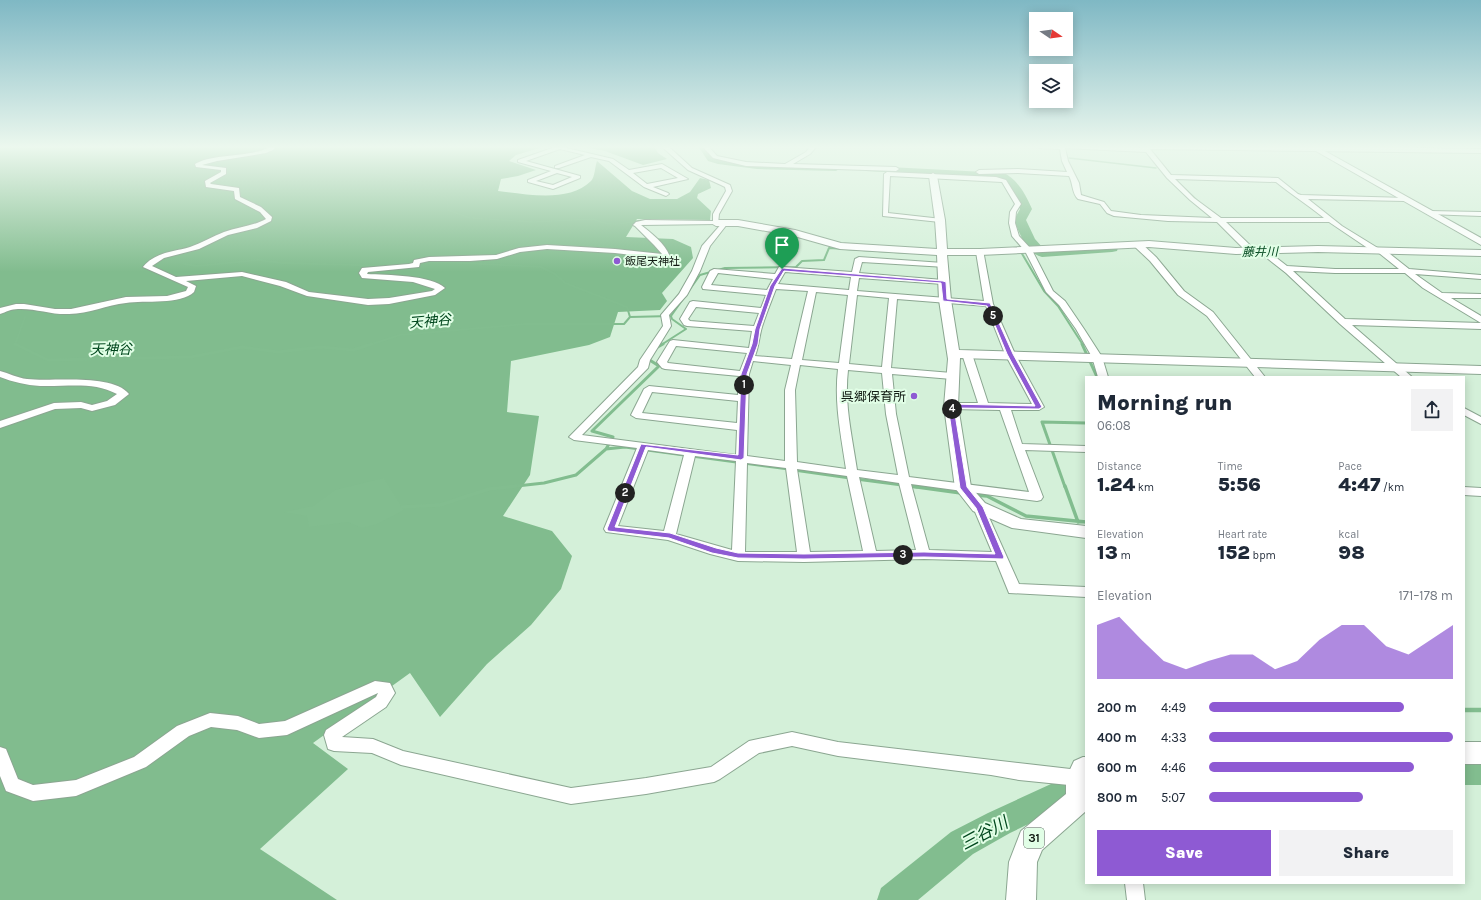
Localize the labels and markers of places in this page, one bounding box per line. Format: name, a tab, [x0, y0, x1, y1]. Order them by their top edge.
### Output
pin	[765, 228, 799, 269]
place label: 飯尾天神社	[625, 255, 680, 268]
marker: 飯尾天神社	[612, 256, 622, 266]
pin: 5	[983, 306, 1003, 326]
pin: 1	[734, 375, 754, 395]
place label: 呉郷保育所	[841, 389, 906, 404]
marker: 呉郷保育所	[909, 391, 919, 401]
pin: 4	[942, 399, 962, 419]
pin: 2	[615, 483, 635, 503]
pin: 3	[893, 545, 913, 565]

